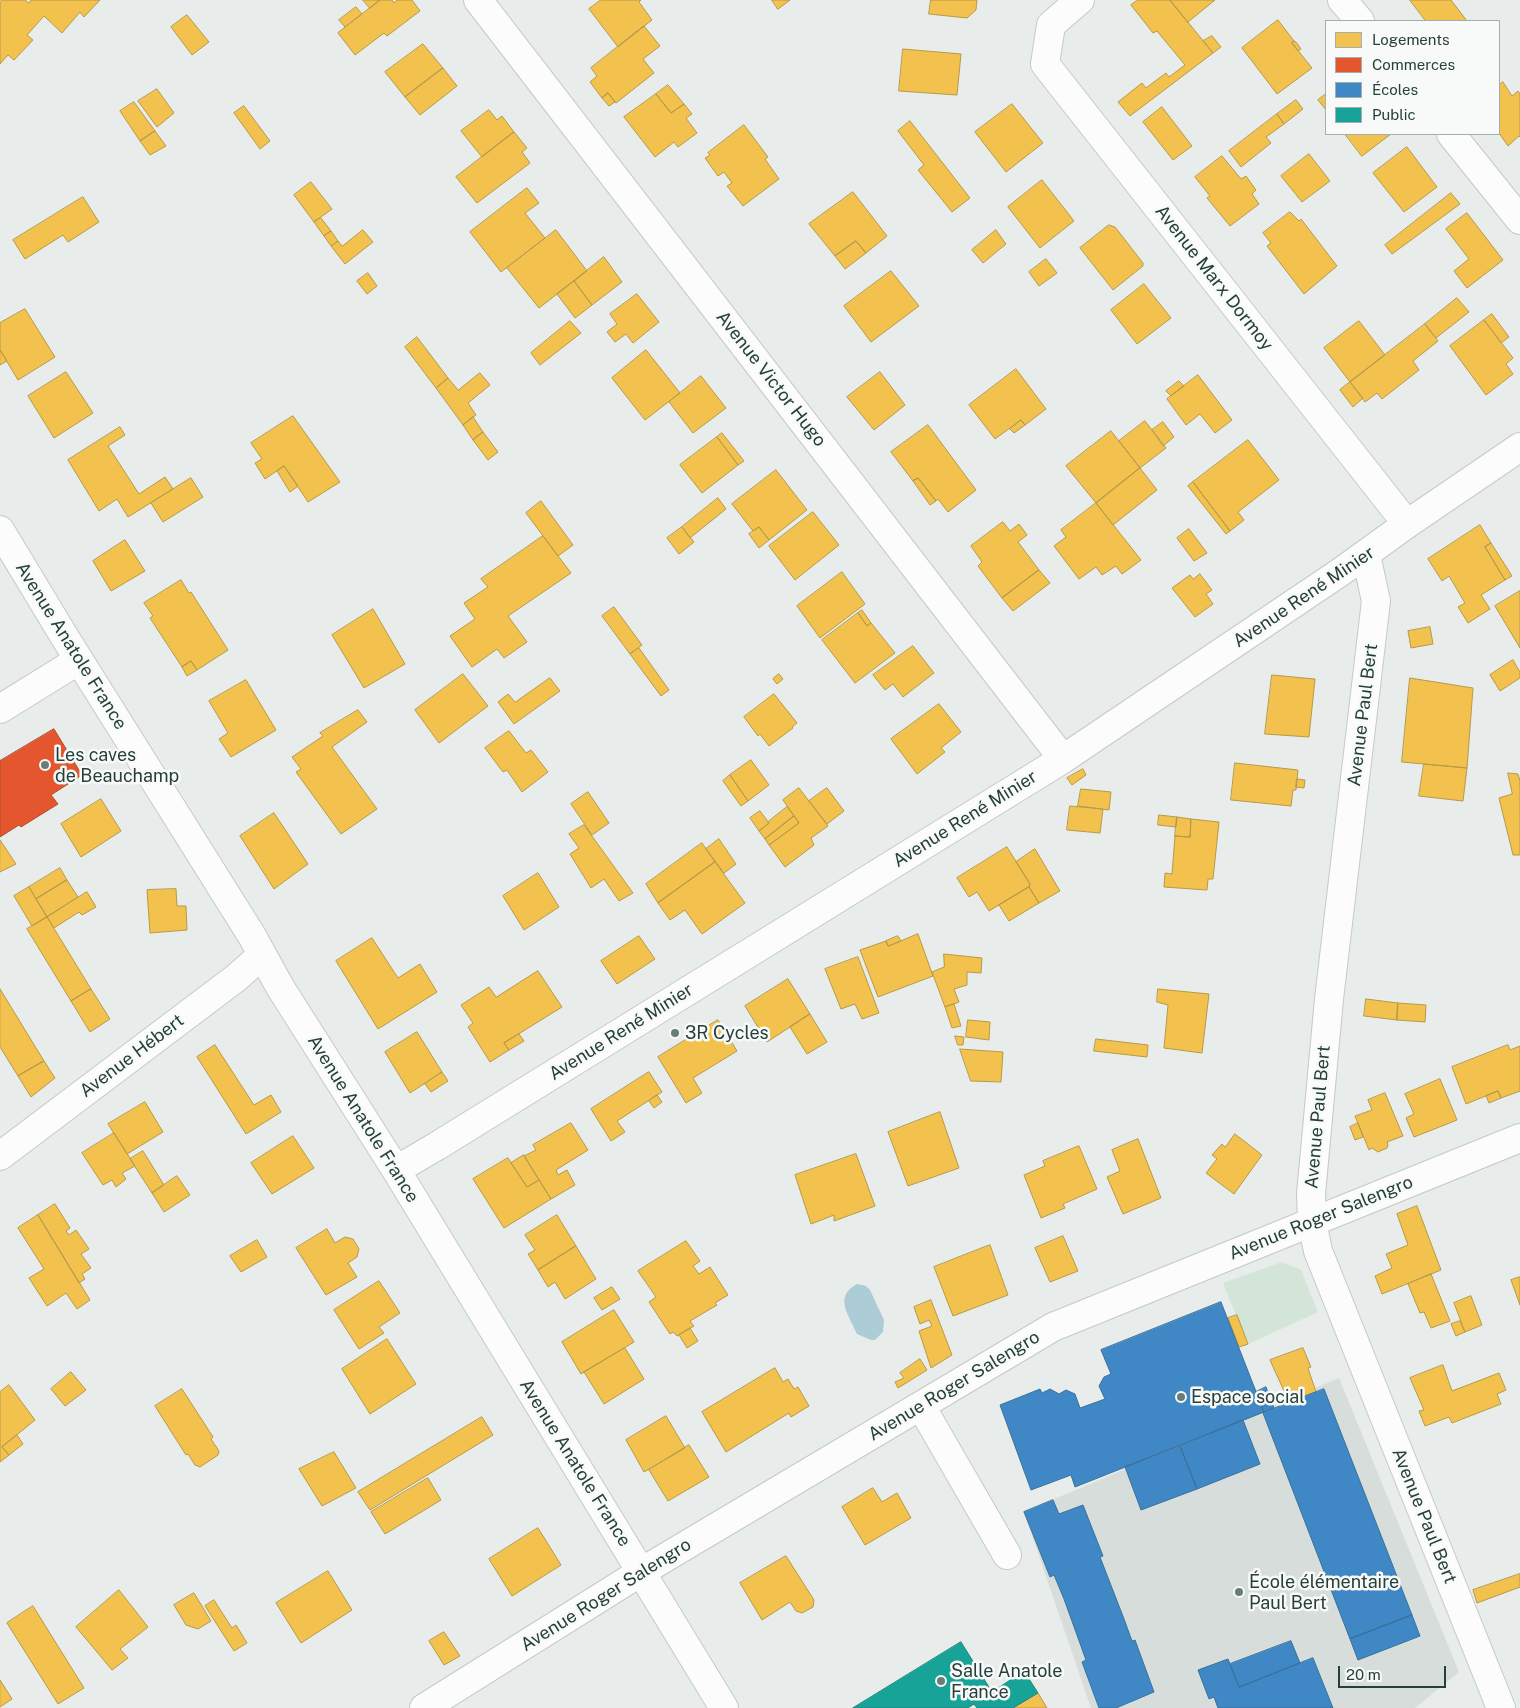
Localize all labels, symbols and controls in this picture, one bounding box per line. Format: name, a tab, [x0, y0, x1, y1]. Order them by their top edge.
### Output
legend	[1325, 20, 1500, 135]
text: Logements	[1372, 31, 1450, 48]
text: Commerces	[1372, 56, 1455, 73]
text: Écoles	[1372, 81, 1418, 98]
text: Public	[1372, 106, 1416, 123]
street label: Avenue Marx Dormoy	[1150, 201, 1278, 355]
street label: Avenue Victor Hugo	[711, 307, 831, 451]
street label: Avenue René Minier	[1229, 542, 1379, 652]
street label: Avenue Anatole France	[11, 558, 131, 734]
street label: Avenue Paul Bert	[1344, 642, 1382, 788]
place label: Les caves de Beauchamp	[55, 744, 179, 786]
marker: Les caves de Beauchamp	[39, 759, 51, 771]
street label: Avenue René Minier	[889, 766, 1041, 872]
street label: Avenue René Minier	[545, 979, 697, 1085]
street label: Avenue Hébert	[76, 1010, 188, 1102]
place label: 3R Cycles	[685, 1022, 769, 1044]
marker: 3R Cycles	[669, 1027, 681, 1039]
street label: Avenue Anatole France	[303, 1031, 423, 1207]
street label: Avenue Paul Bert	[1301, 1044, 1335, 1190]
street label: Avenue Roger Salengro	[1226, 1171, 1416, 1265]
street label: Avenue Roger Salengro	[864, 1326, 1044, 1446]
street label: Avenue Anatole France	[515, 1375, 635, 1551]
place label: Espace social	[1191, 1386, 1305, 1408]
marker: Espace social	[1175, 1391, 1187, 1403]
street label: Avenue Paul Bert	[1387, 1445, 1461, 1587]
street label: Avenue Roger Salengro	[517, 1534, 695, 1656]
place label: École élémentaire Paul Bert	[1249, 1571, 1399, 1614]
marker: École élémentaire Paul Bert	[1233, 1586, 1245, 1598]
scale bar	[1340, 1656, 1448, 1688]
place label: Salle Anatole France	[951, 1660, 1063, 1702]
text: 20 m	[1346, 1666, 1381, 1683]
marker: Salle Anatole France	[935, 1675, 947, 1687]

